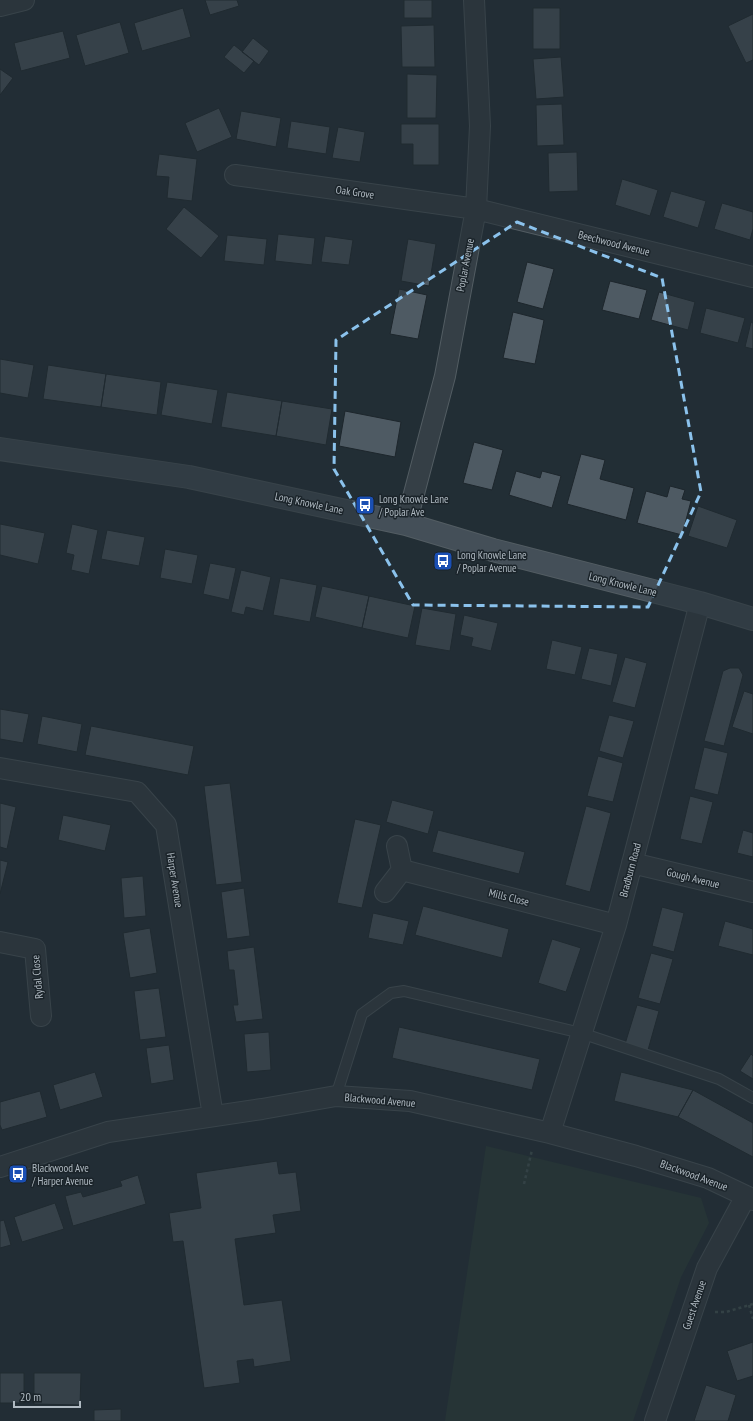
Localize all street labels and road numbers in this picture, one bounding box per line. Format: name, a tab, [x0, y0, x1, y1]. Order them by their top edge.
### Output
street label: Oak Grove	[335, 182, 376, 202]
street label: Beechwood Avenue	[577, 227, 652, 259]
street label: Poplar Avenue	[453, 237, 477, 293]
street label: Long Knowle Lane	[274, 489, 345, 517]
street label: Long Knowle Lane	[588, 569, 659, 599]
street label: Bradburn Road	[616, 841, 644, 899]
street label: Harper Avenue	[164, 851, 186, 909]
street label: Gough Avenue	[665, 865, 722, 891]
street label: Mills Close	[487, 885, 531, 909]
street label: Rydal Close	[28, 954, 46, 999]
street label: Blackwood Avenue	[344, 1090, 416, 1110]
street label: Blackwood Avenue	[658, 1156, 730, 1194]
street label: Guest Avenue	[679, 1278, 709, 1332]

